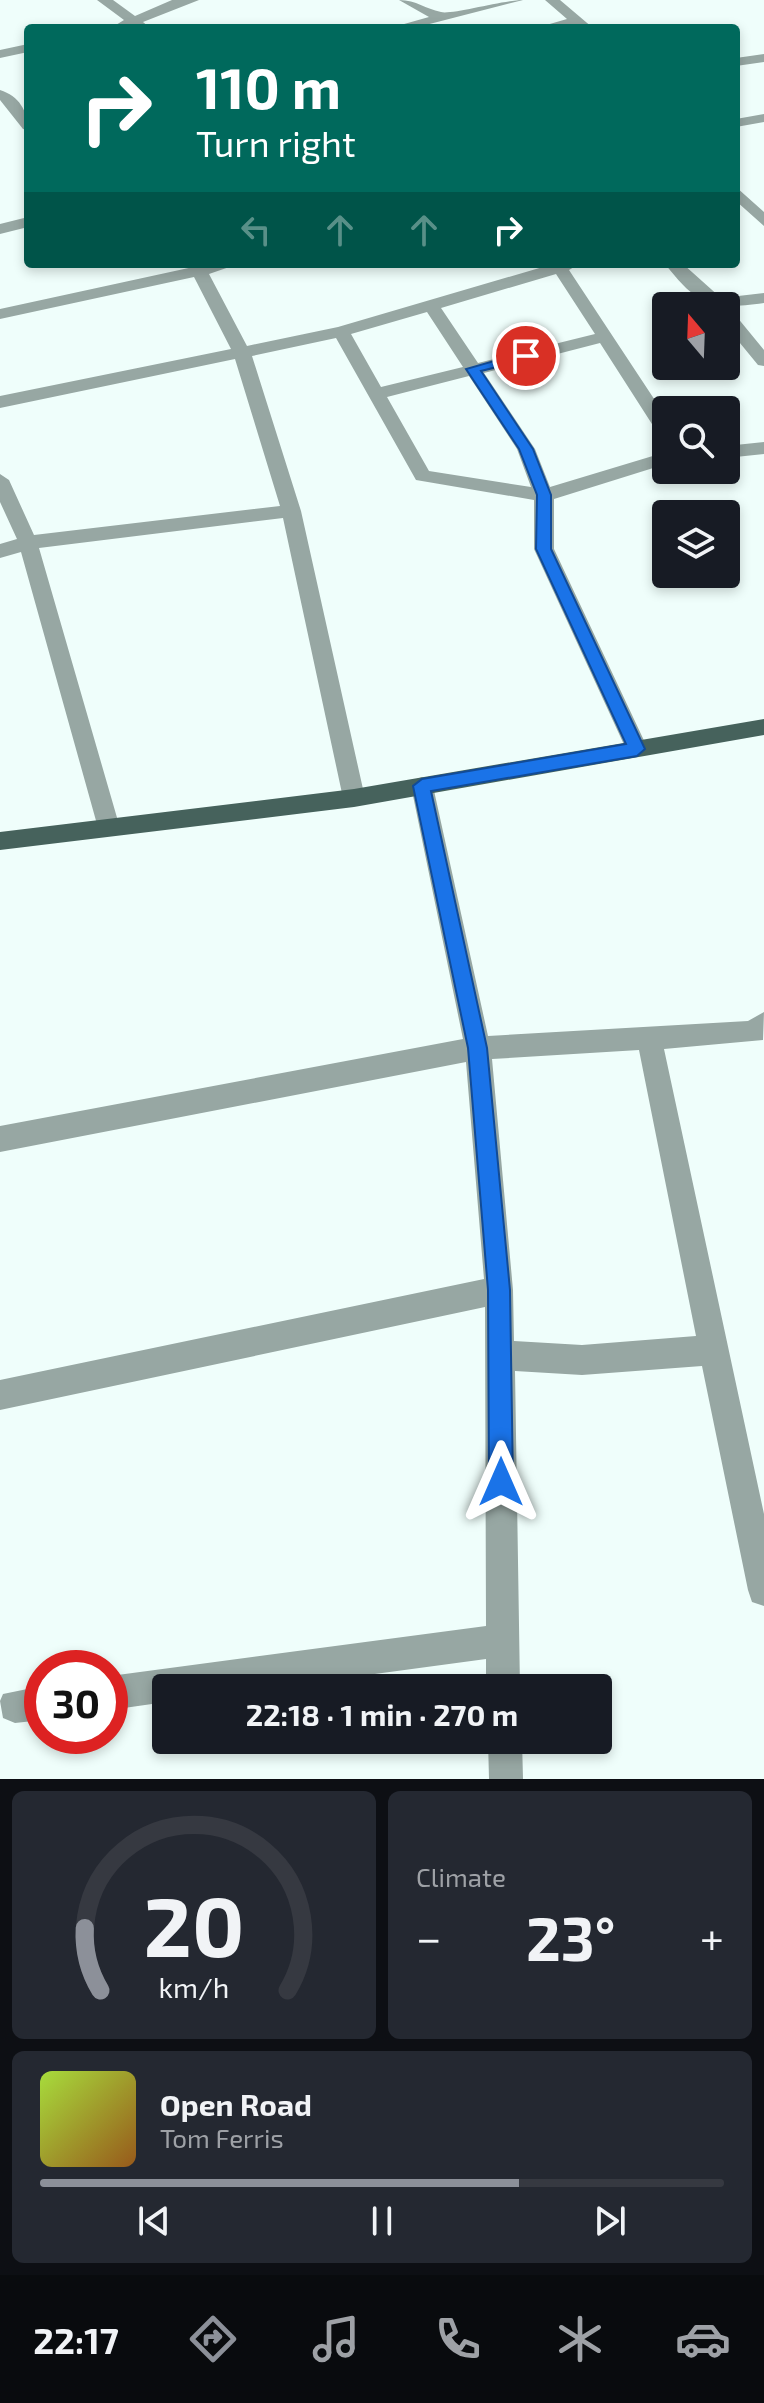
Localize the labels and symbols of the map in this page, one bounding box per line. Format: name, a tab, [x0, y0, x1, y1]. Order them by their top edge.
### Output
north arrow	[652, 292, 740, 380]
pin	[492, 322, 560, 390]
position arrow	[459, 1440, 543, 1524]
speed limit sign: 30	[24, 1650, 128, 1754]

